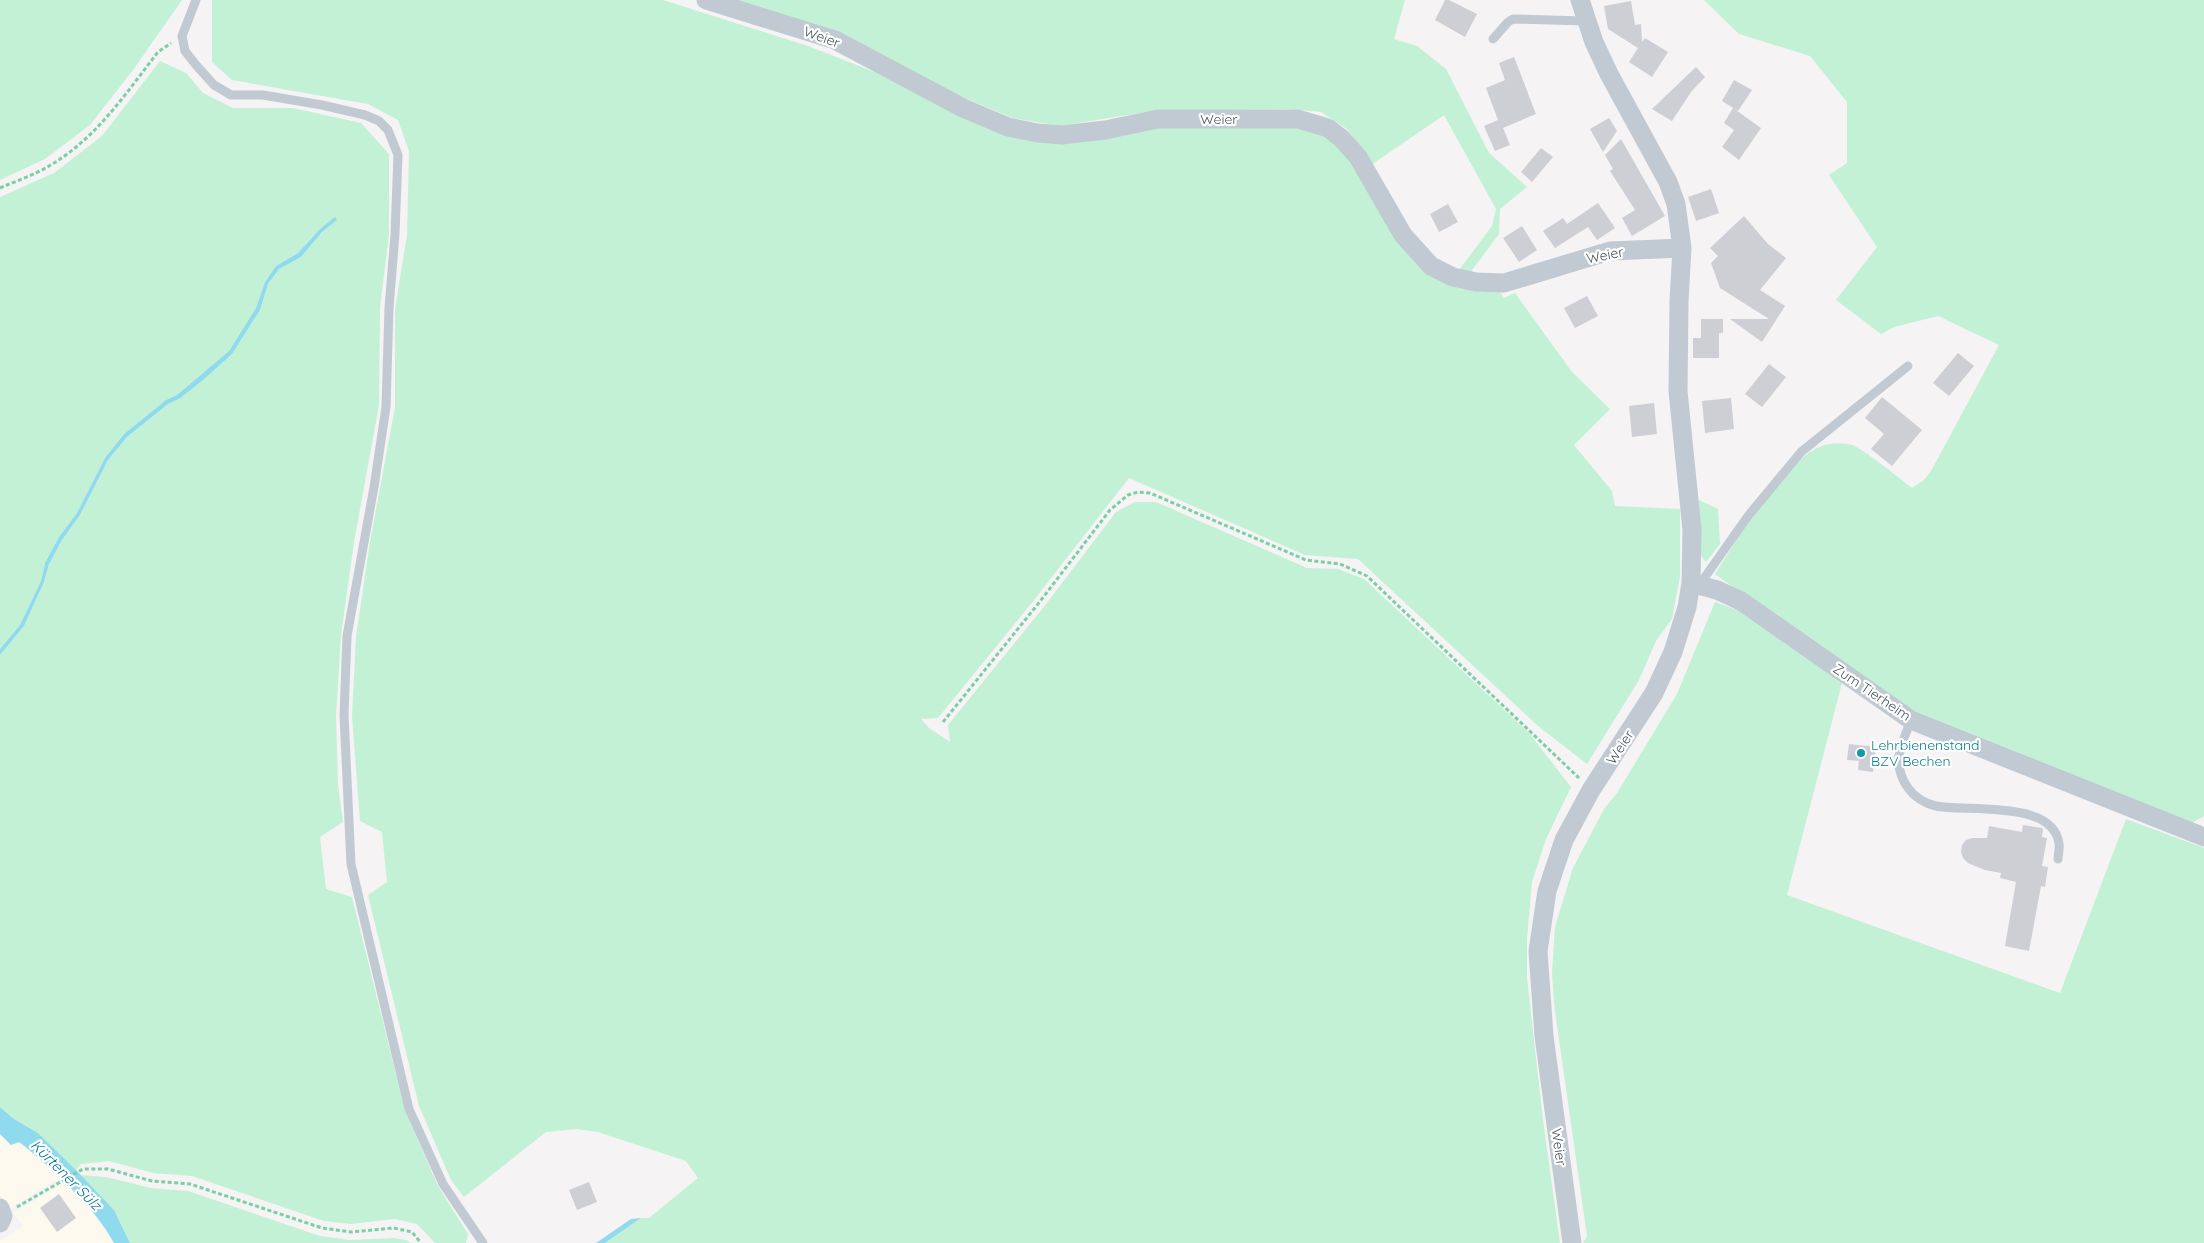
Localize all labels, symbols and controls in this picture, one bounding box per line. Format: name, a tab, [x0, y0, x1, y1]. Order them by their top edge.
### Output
street label: Weier	[801, 22, 843, 52]
street label: Weier	[1200, 110, 1238, 128]
street label: Weier	[1585, 242, 1626, 267]
street label: Zum Tierheim	[1830, 659, 1914, 725]
street label: Weier	[1602, 726, 1638, 768]
place label: Lehrbienenstand BZV Bechen	[1871, 736, 1980, 770]
marker: Lehrbienenstand BZV Bechen	[1855, 747, 1867, 759]
street label: Weier	[1547, 1127, 1571, 1167]
water label: Kürtener Sülz	[27, 1135, 107, 1215]

